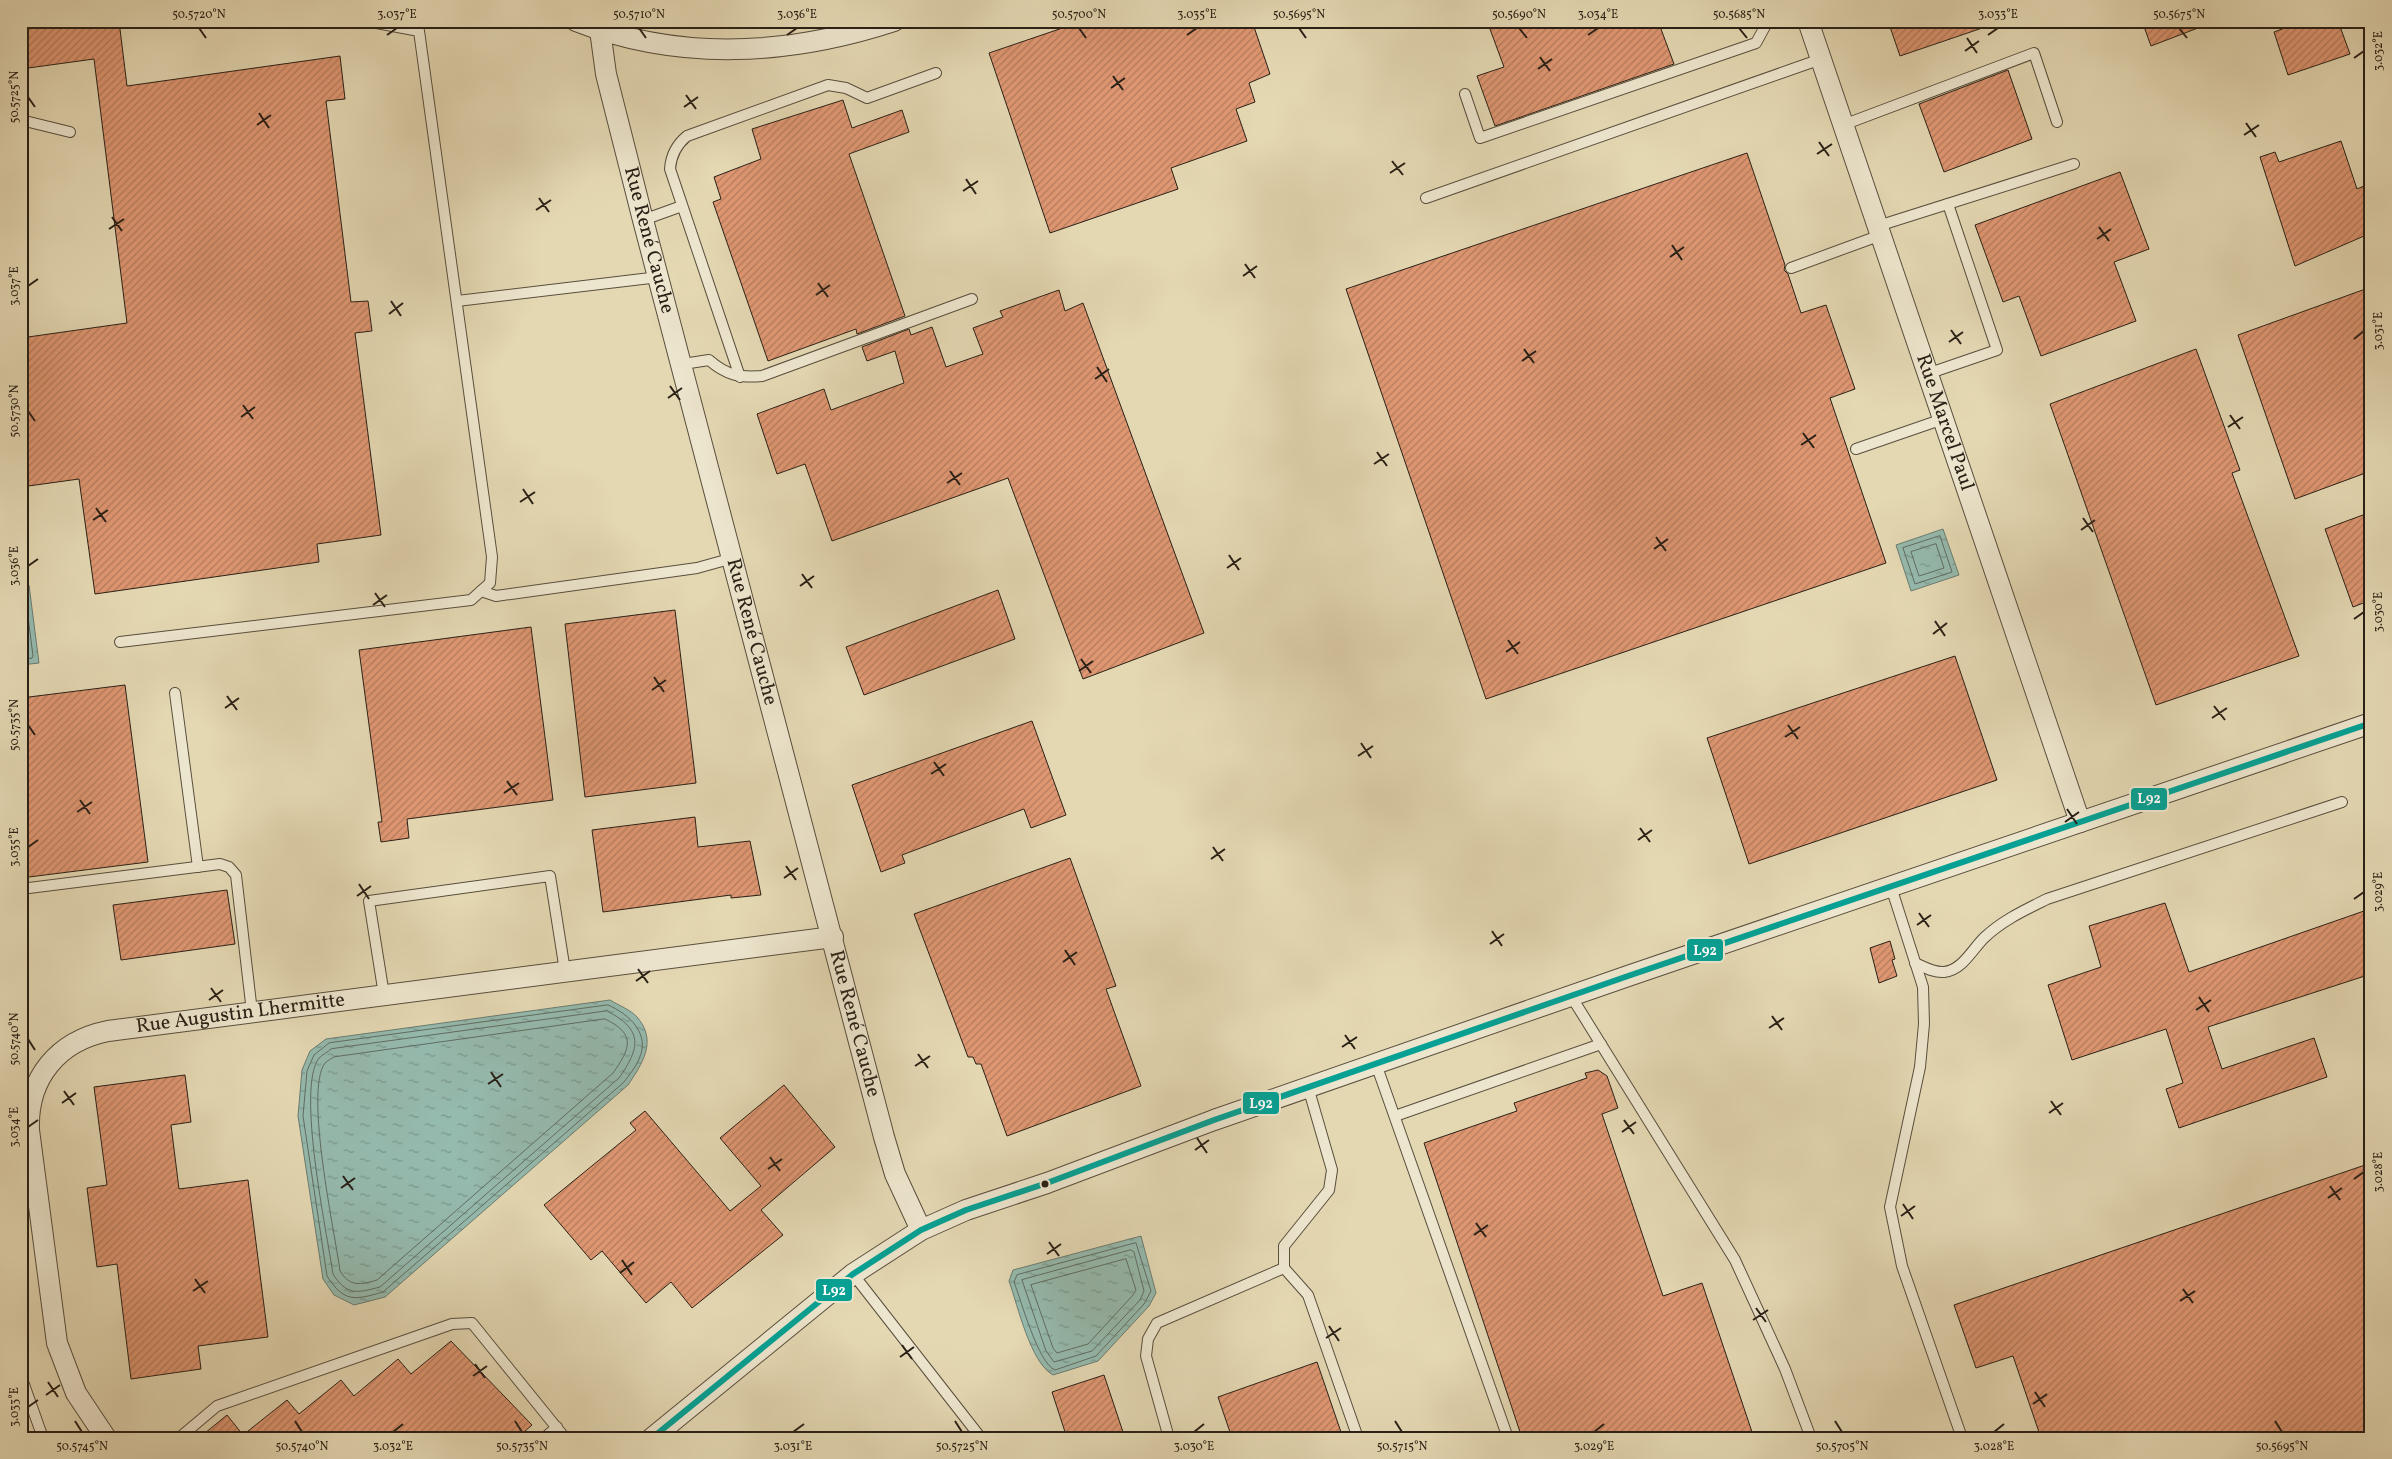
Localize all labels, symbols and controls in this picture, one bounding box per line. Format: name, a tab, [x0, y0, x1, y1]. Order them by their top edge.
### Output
text: 50.5720°N	[172, 7, 226, 23]
text: 3.037°E	[377, 7, 417, 23]
text: 50.5710°N	[613, 7, 665, 23]
text: 3.036°E	[777, 7, 817, 23]
text: 50.5700°N	[1052, 7, 1106, 23]
text: 3.035°E	[1177, 7, 1217, 23]
text: 50.5695°N	[1273, 7, 1325, 23]
text: 50.5690°N	[1492, 7, 1546, 23]
text: 3.034°E	[1578, 7, 1618, 23]
text: 50.5685°N	[1713, 7, 1765, 23]
text: 3.033°E	[1978, 7, 2018, 23]
text: 50.5675°N	[2153, 7, 2205, 23]
text: 3.032°E	[2371, 31, 2387, 71]
text: 50.5725°N	[7, 71, 23, 123]
street label: Rue René Cauche	[616, 164, 681, 317]
text: 3.037°E	[7, 266, 23, 306]
text: 3.031°E	[2371, 312, 2387, 350]
street label: Rue Marcel Paul	[1908, 350, 1981, 495]
text: 50.5730°N	[7, 384, 23, 437]
text: 3.036°E	[7, 546, 23, 586]
street label: Rue René Cauche	[719, 555, 784, 708]
text: 3.030°E	[2371, 592, 2387, 632]
text: 50.5735°N	[7, 699, 23, 751]
line badge: L92	[2130, 787, 2168, 811]
text: L92	[2137, 790, 2161, 809]
text: 3.035°E	[7, 827, 23, 867]
text: 3.029°E	[2371, 872, 2387, 912]
line badge: L92	[1686, 938, 1724, 962]
text: L92	[1693, 942, 1717, 961]
street label: Rue René Cauche	[822, 947, 887, 1100]
street label: Rue Augustin Lhermitte	[134, 986, 347, 1041]
text: 50.5740°N	[7, 1012, 23, 1066]
line badge: L92	[1242, 1091, 1280, 1115]
text: L92	[1249, 1095, 1273, 1114]
text: 3.034°E	[7, 1107, 23, 1147]
text: 3.028°E	[2371, 1152, 2387, 1192]
unlabelled marker	[1040, 1179, 1050, 1189]
line badge: L92	[815, 1278, 853, 1302]
text: L92	[822, 1282, 846, 1301]
text: 3.033°E	[7, 1387, 23, 1427]
text: 50.5745°N	[56, 1439, 108, 1455]
text: 50.5740°N	[275, 1439, 329, 1455]
text: 3.032°E	[373, 1439, 413, 1455]
text: 50.5735°N	[496, 1439, 548, 1455]
text: 3.031°E	[774, 1439, 812, 1455]
text: 50.5725°N	[936, 1439, 988, 1455]
text: 3.030°E	[1174, 1439, 1214, 1455]
text: 50.5715°N	[1377, 1439, 1427, 1455]
text: 3.029°E	[1574, 1439, 1614, 1455]
text: 50.5705°N	[1816, 1439, 1868, 1455]
text: 3.028°E	[1974, 1439, 2014, 1455]
text: 50.5695°N	[2256, 1439, 2308, 1455]

